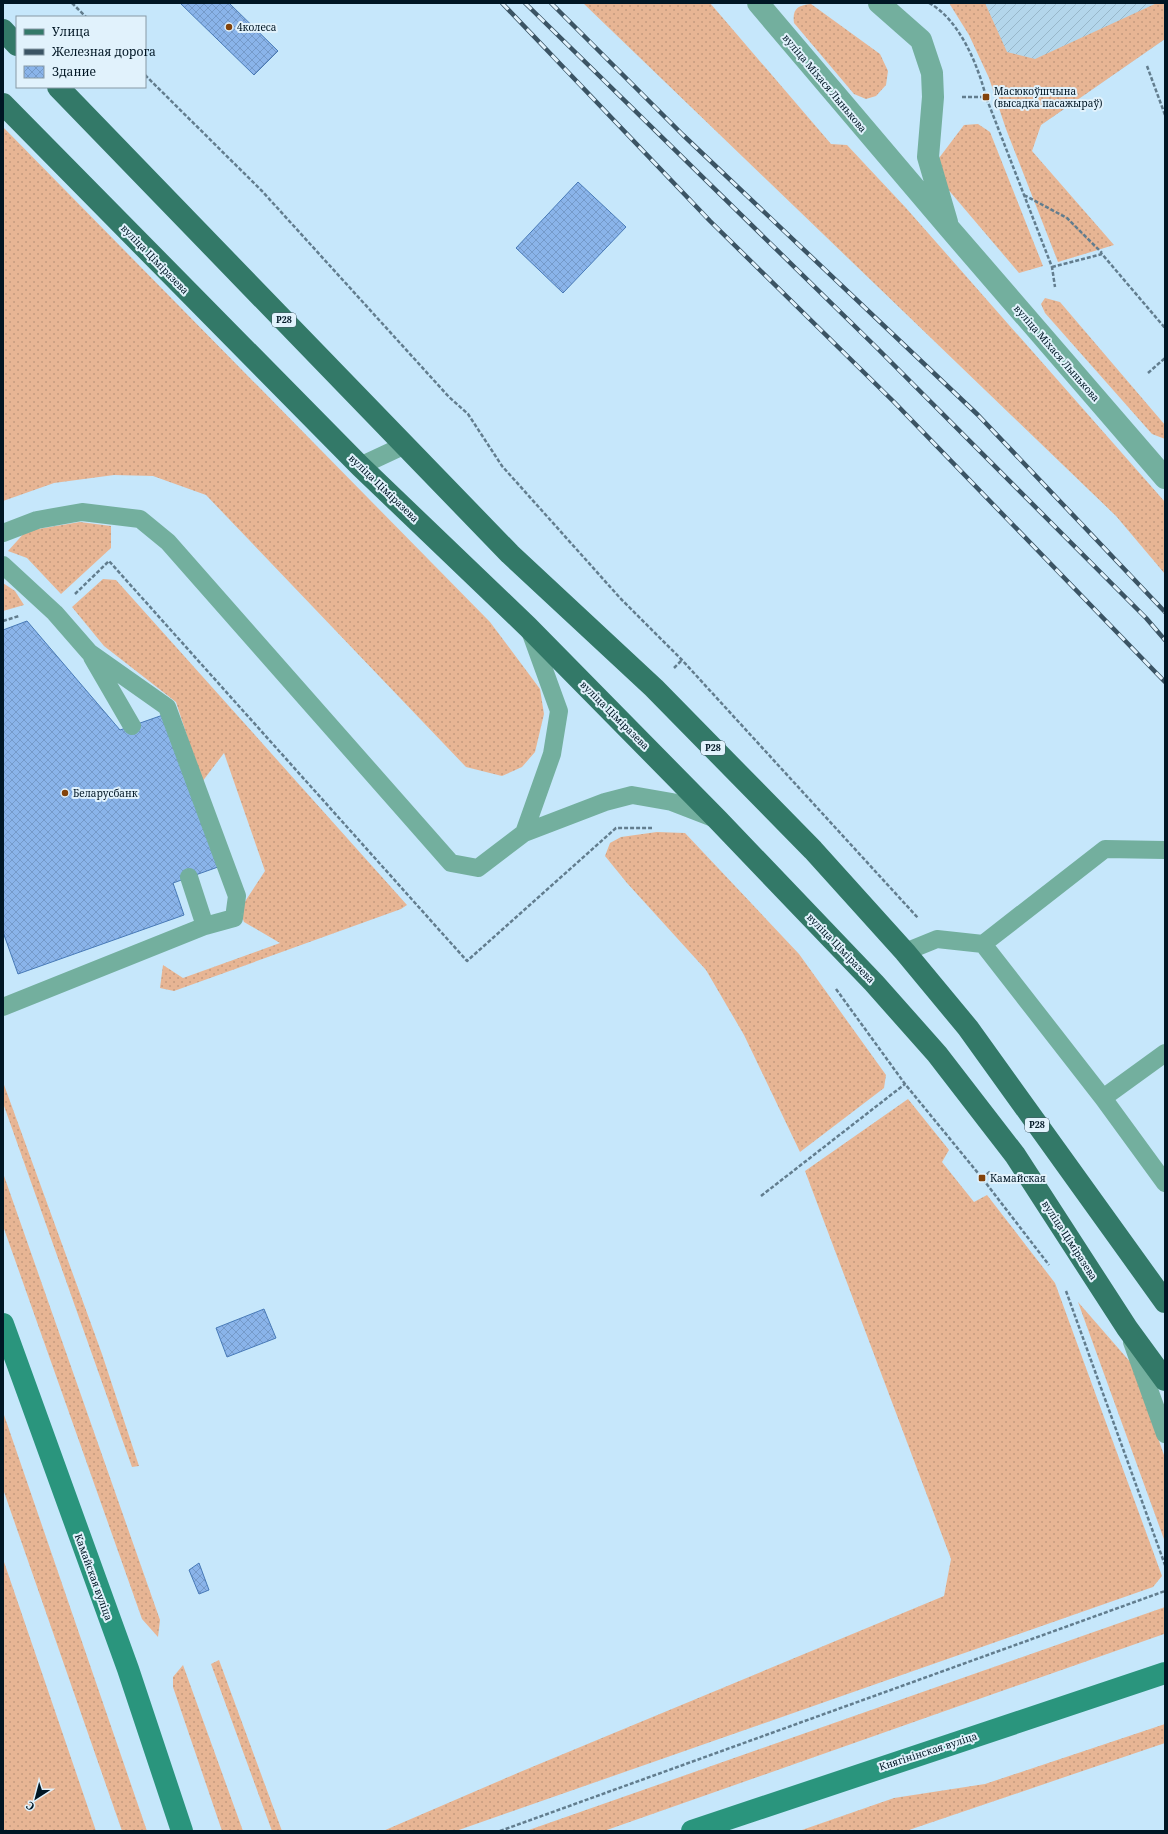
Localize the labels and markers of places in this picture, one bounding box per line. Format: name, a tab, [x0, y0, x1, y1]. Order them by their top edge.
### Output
place label: 4колеса	[237, 20, 277, 34]
marker: 4колеса	[224, 22, 234, 32]
place label: Масюкоўшчына (высадка пасажыраў)	[994, 84, 1103, 110]
marker: Масюкоўшчына (высадка пасажыраў)	[981, 92, 991, 102]
place label: Беларусбанк	[73, 786, 138, 800]
marker: Беларусбанк	[60, 788, 70, 798]
place label: Камайская	[990, 1171, 1046, 1185]
marker: Камайская	[977, 1173, 987, 1183]

